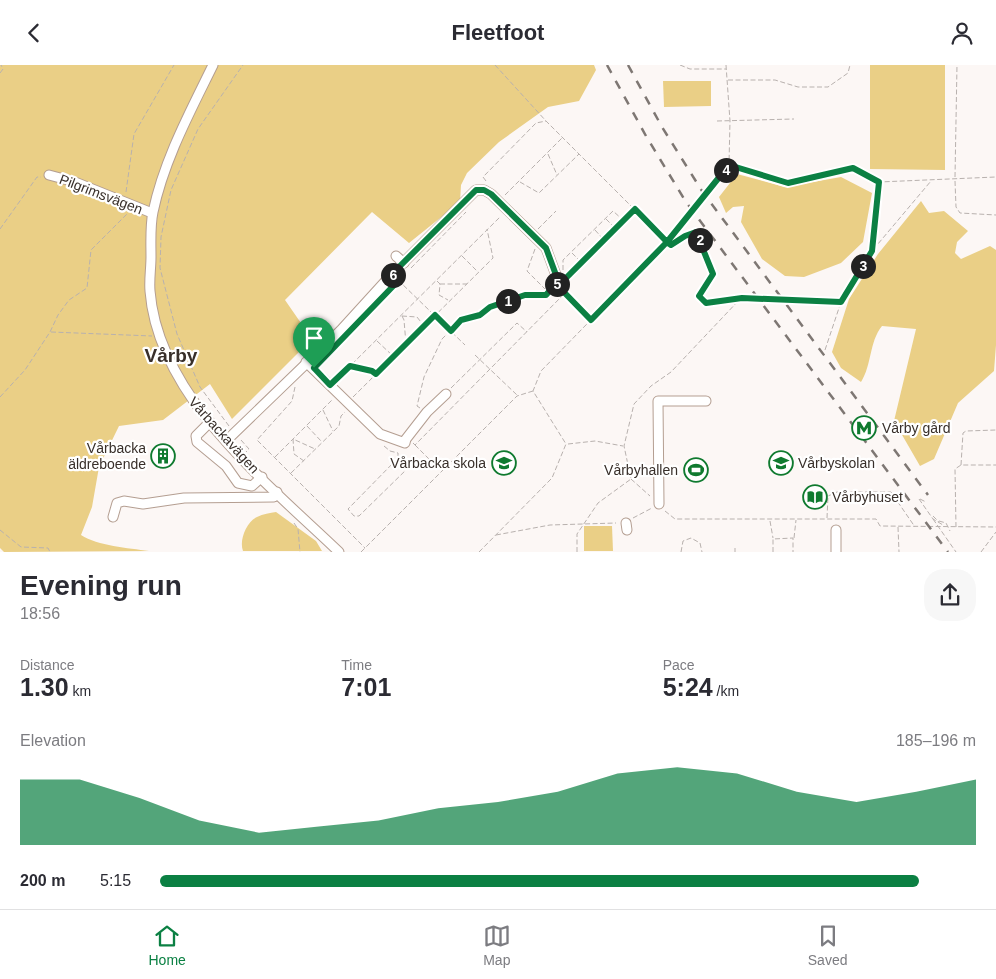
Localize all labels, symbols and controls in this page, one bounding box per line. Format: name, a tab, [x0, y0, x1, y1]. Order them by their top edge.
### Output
icon: back	[20, 19, 48, 47]
icon: person	[948, 19, 976, 47]
text: Fleetfoot	[452, 20, 544, 45]
pin: 4	[714, 157, 738, 183]
text: 4	[723, 162, 730, 178]
street label: Pilgrimsvägen	[57, 171, 145, 217]
pin: 2	[688, 227, 712, 253]
text: 2	[697, 232, 704, 248]
pin: 3	[850, 253, 876, 279]
text: 3	[860, 258, 867, 274]
pin: 6	[380, 263, 406, 287]
text: 6	[390, 267, 397, 283]
pin: 5	[544, 271, 570, 297]
text: 5	[554, 276, 561, 292]
pin: 1	[496, 289, 520, 313]
text: 1	[505, 293, 512, 309]
pin	[293, 317, 335, 368]
icon: arrive	[300, 324, 328, 352]
district label: Vårby	[145, 345, 198, 366]
street label: Vårbackavägen	[186, 393, 262, 477]
metro station icon: Vårby gård	[851, 415, 877, 441]
place label: Vårby gård	[882, 420, 950, 436]
place label: Vårbacka äldreboende	[68, 440, 146, 472]
building icon: Vårbacka äldreboende	[150, 443, 176, 469]
school or university icon: Vårbacka skola	[491, 450, 517, 476]
school or university icon: Vårbyskolan	[768, 450, 794, 476]
place label: Vårbacka skola	[390, 455, 486, 471]
place label: Vårbyskolan	[798, 455, 875, 471]
sports icon: Vårbyhallen	[683, 457, 709, 483]
place label: Vårbyhallen	[604, 462, 678, 478]
library icon: Vårbyhuset	[802, 484, 828, 510]
place label: Vårbyhuset	[832, 489, 903, 505]
button: share	[924, 569, 976, 621]
text: Evening run	[20, 570, 182, 601]
text: 18:56	[20, 605, 60, 622]
text: Distance	[20, 657, 74, 673]
text: Time	[341, 657, 372, 673]
text: Pace	[663, 657, 695, 673]
text: 1.30	[20, 673, 69, 701]
text: 7:01	[341, 673, 391, 701]
text: 5:24	[663, 673, 713, 701]
text: km	[69, 683, 91, 699]
text: /km	[713, 683, 739, 699]
text: Elevation	[20, 732, 86, 749]
text: 185–196 m	[896, 732, 976, 749]
text: 200 m	[20, 872, 65, 889]
text: 5:15	[100, 872, 131, 889]
tab: Home	[148, 922, 186, 968]
tab: Map	[483, 922, 511, 968]
tab: Saved	[808, 922, 847, 968]

